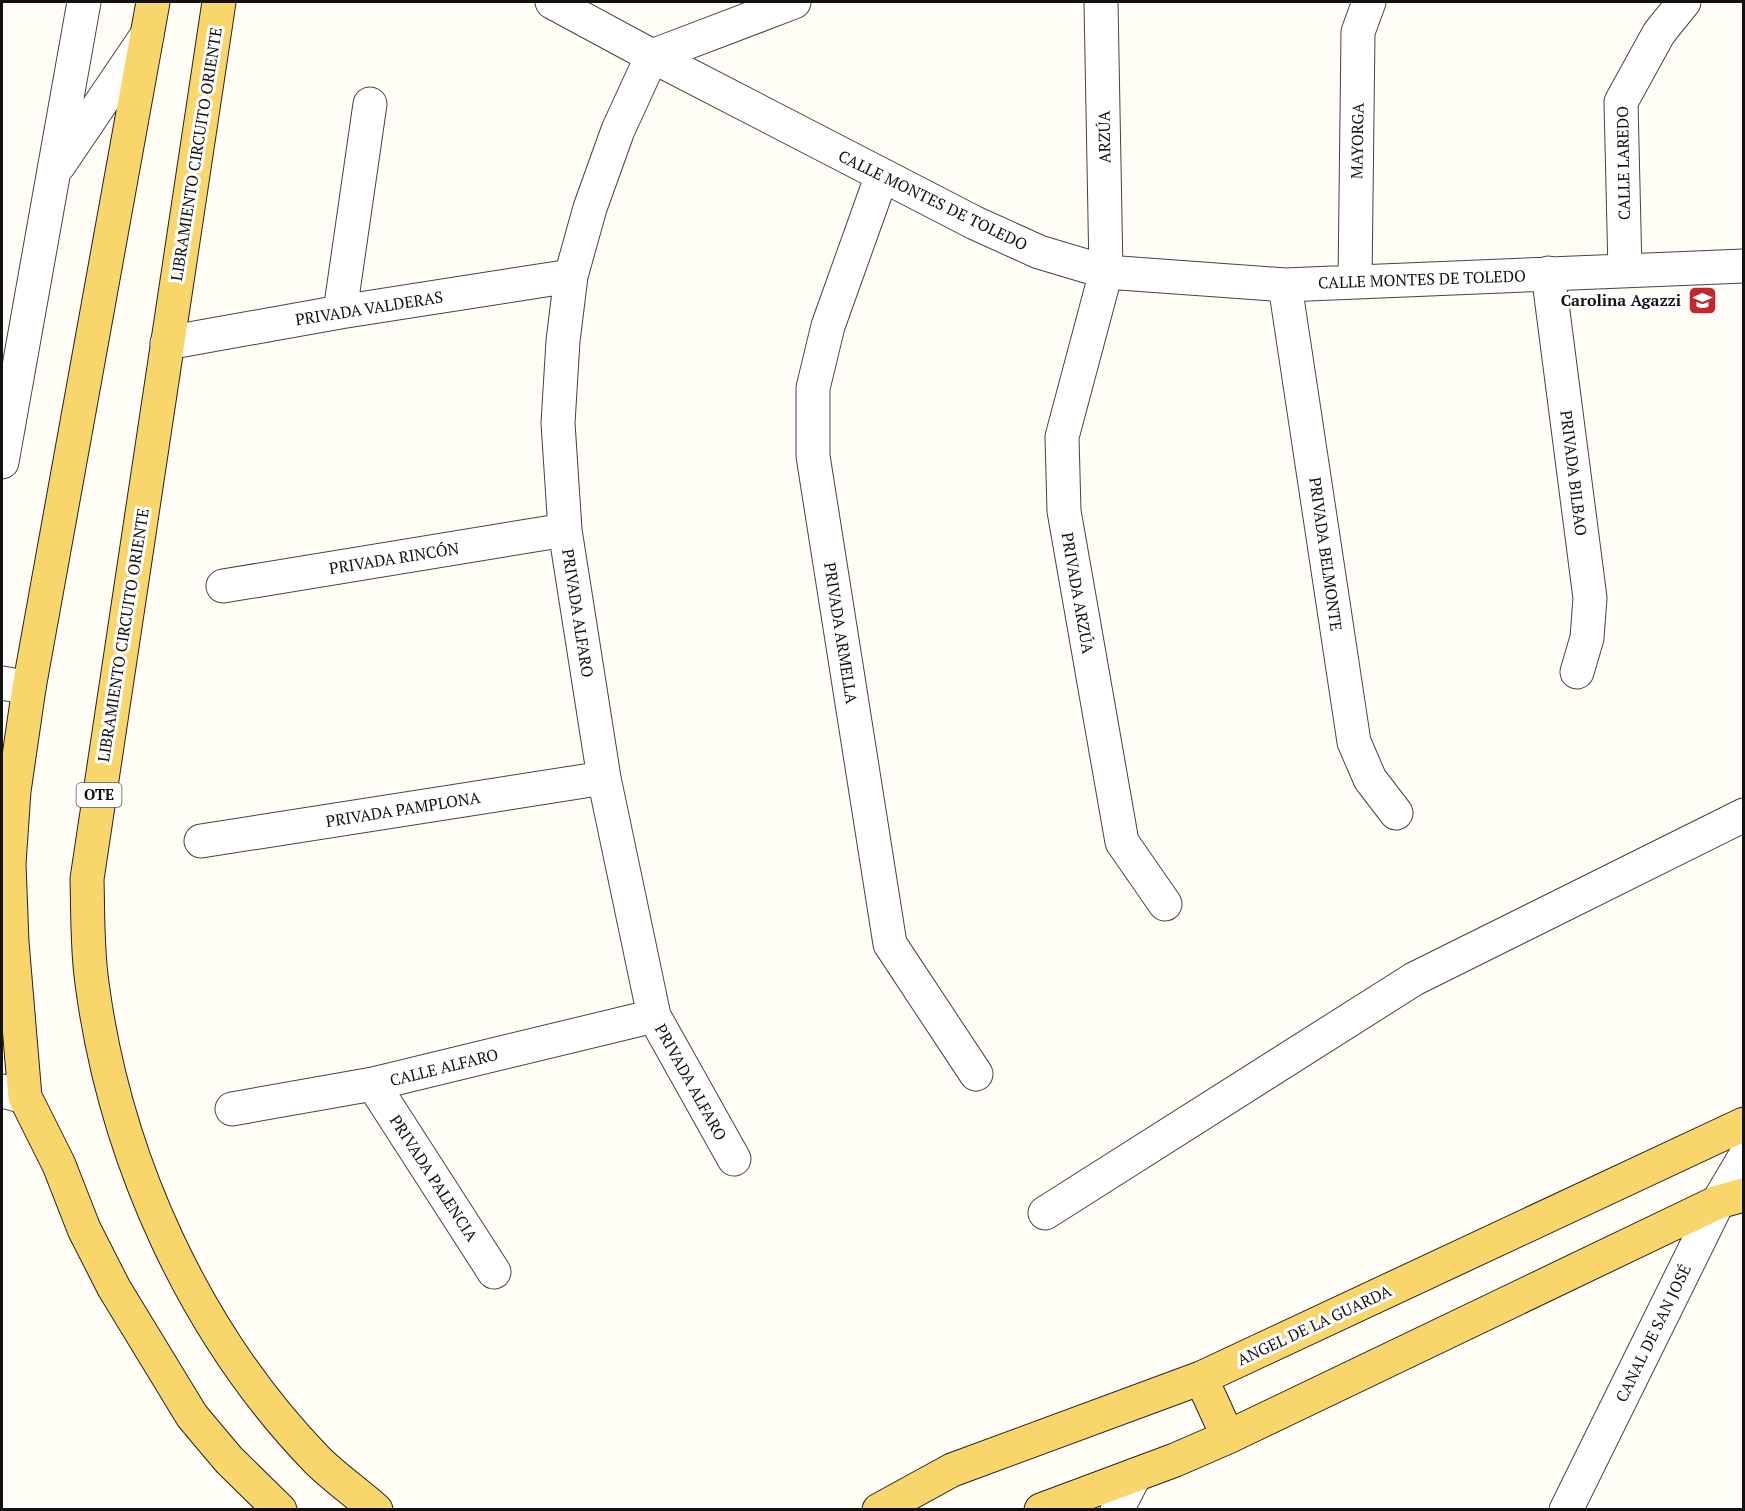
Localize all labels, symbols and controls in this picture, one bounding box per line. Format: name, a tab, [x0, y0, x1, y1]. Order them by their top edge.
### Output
street label: LIBRAMIENTO CIRCUITO ORIENTE	[165, 26, 227, 282]
street label: MAYORGA	[1345, 103, 1369, 179]
street label: CALLE LAREDO	[1611, 106, 1635, 220]
street label: ARZÚA	[1093, 110, 1115, 163]
street label: CALLE MONTES DE TOLEDO	[835, 145, 1031, 255]
street label: CALLE MONTES DE TOLEDO	[1318, 264, 1526, 294]
school or university icon: Carolina Agazzi	[1686, 284, 1718, 316]
street label: PRIVADA VALDERAS	[293, 285, 445, 331]
place label: Carolina Agazzi	[1561, 289, 1681, 311]
street label: PRIVADA BILBAO	[1555, 409, 1593, 537]
street label: PRIVADA BELMONTE	[1304, 476, 1348, 632]
street label: LIBRAMIENTO CIRCUITO ORIENTE	[92, 507, 154, 763]
street label: PRIVADA ARZÚA	[1057, 531, 1100, 655]
street label: PRIVADA RINCÓN	[327, 537, 461, 579]
street label: PRIVADA ALFARO	[557, 547, 599, 679]
street label: PRIVADA ARMELLA	[819, 561, 863, 705]
road number: OTE	[76, 783, 122, 807]
street label: PRIVADA PAMPLONA	[324, 786, 482, 832]
street label: PRIVADA ALFARO	[650, 1020, 732, 1144]
street label: CALLE ALFARO	[387, 1043, 501, 1091]
street label: PRIVADA PALENCIA	[385, 1111, 483, 1245]
street label: CANAL DE SAN JOSÉ	[1610, 1260, 1696, 1406]
street label: ANGEL DE LA GUARDA	[1233, 1280, 1395, 1370]

